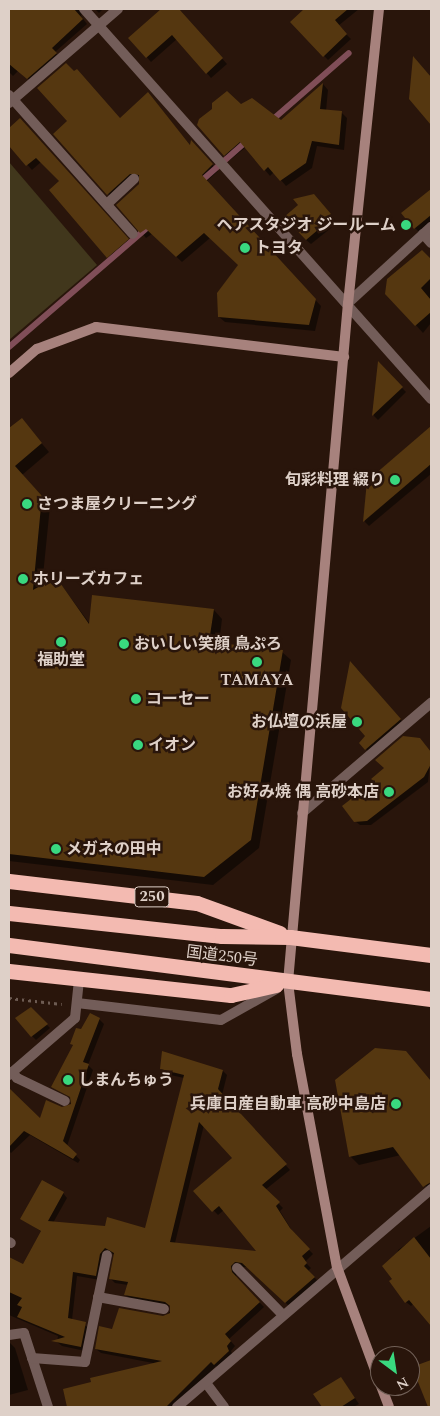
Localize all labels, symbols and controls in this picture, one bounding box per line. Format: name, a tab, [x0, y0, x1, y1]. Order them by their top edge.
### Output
place label: ヘアスタジオ ジールーム	[216, 215, 396, 235]
marker: ヘアスタジオ ジールーム	[400, 219, 412, 231]
place label: トヨタ	[255, 238, 303, 258]
marker: トヨタ	[239, 242, 251, 254]
place label: 旬彩料理 綴り	[285, 470, 385, 490]
marker: 旬彩料理 綴り	[389, 474, 401, 486]
place label: さつま屋クリーニング	[37, 494, 197, 514]
marker: さつま屋クリーニング	[21, 498, 33, 510]
place label: ホリーズカフェ	[33, 569, 145, 589]
marker: ホリーズカフェ	[17, 573, 29, 585]
place label: おいしい笑顔 鳥ぷろ	[134, 634, 282, 654]
marker: 福助堂	[55, 636, 67, 648]
marker: おいしい笑顔 鳥ぷろ	[118, 638, 130, 650]
place label: 福助堂	[37, 650, 85, 670]
marker: TAMAYA	[251, 656, 263, 668]
place label: TAMAYA	[220, 670, 294, 690]
place label: コーセー	[146, 689, 210, 709]
marker: コーセー	[130, 693, 142, 705]
place label: お仏壇の浜屋	[251, 712, 347, 732]
marker: お仏壇の浜屋	[351, 716, 363, 728]
place label: イオン	[148, 735, 196, 755]
marker: イオン	[132, 739, 144, 751]
place label: お好み焼 偶 高砂本店	[227, 782, 379, 802]
marker: お好み焼 偶 高砂本店	[383, 786, 395, 798]
place label: メガネの田中	[66, 839, 162, 859]
marker: メガネの田中	[50, 843, 62, 855]
road number: 250	[133, 884, 171, 910]
street label: 国道250号	[185, 942, 259, 970]
place label: しまんちゅう	[78, 1070, 174, 1090]
marker: しまんちゅう	[62, 1074, 74, 1086]
place label: 兵庫日産自動車 高砂中島店	[190, 1094, 386, 1114]
marker: 兵庫日産自動車 高砂中島店	[390, 1098, 402, 1110]
north arrow	[370, 1346, 420, 1396]
text: N	[392, 1371, 413, 1395]

